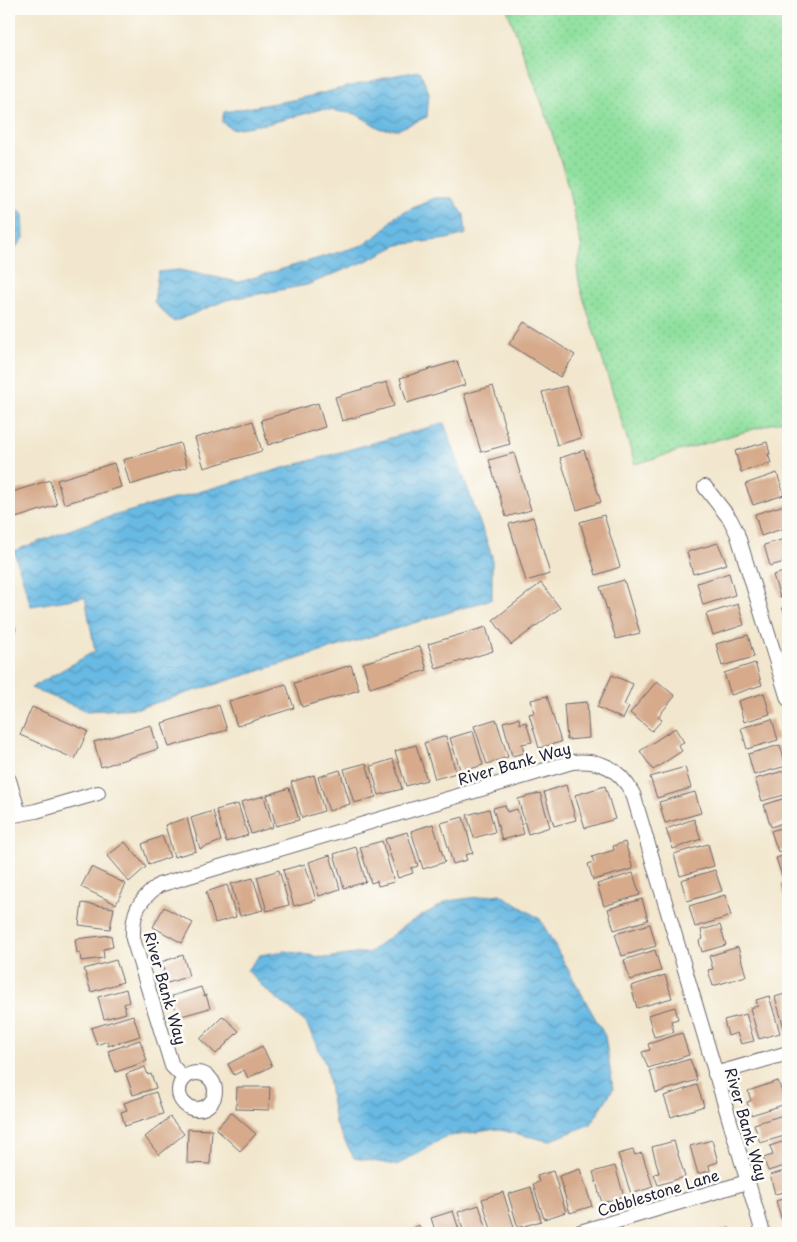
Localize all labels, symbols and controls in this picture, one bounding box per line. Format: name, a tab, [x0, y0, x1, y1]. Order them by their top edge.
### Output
street label: River Bank Way	[455, 736, 573, 790]
street label: River Bank Way	[139, 929, 193, 1047]
street label: River Bank Way	[720, 1065, 774, 1183]
street label: Cobblestone Lane	[594, 1163, 722, 1221]

